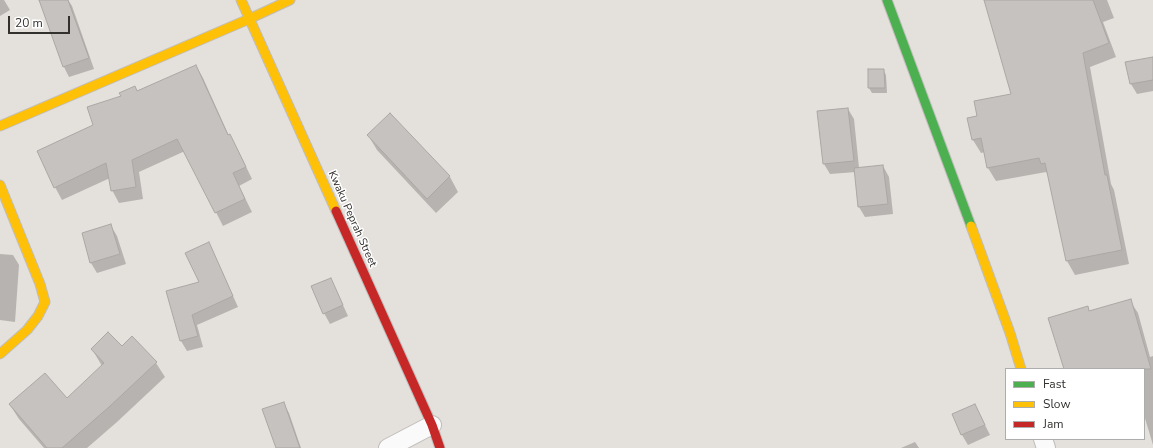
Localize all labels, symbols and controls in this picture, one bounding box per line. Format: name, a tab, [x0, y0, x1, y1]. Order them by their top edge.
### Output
scale bar	[10, 8, 72, 34]
text: 20 m	[15, 15, 43, 31]
street label: Kwaku Peprah Street	[325, 169, 379, 269]
legend	[1005, 368, 1145, 440]
text: Fast	[1043, 376, 1066, 392]
text: Slow	[1043, 396, 1071, 412]
text: Jam	[1043, 416, 1064, 432]

